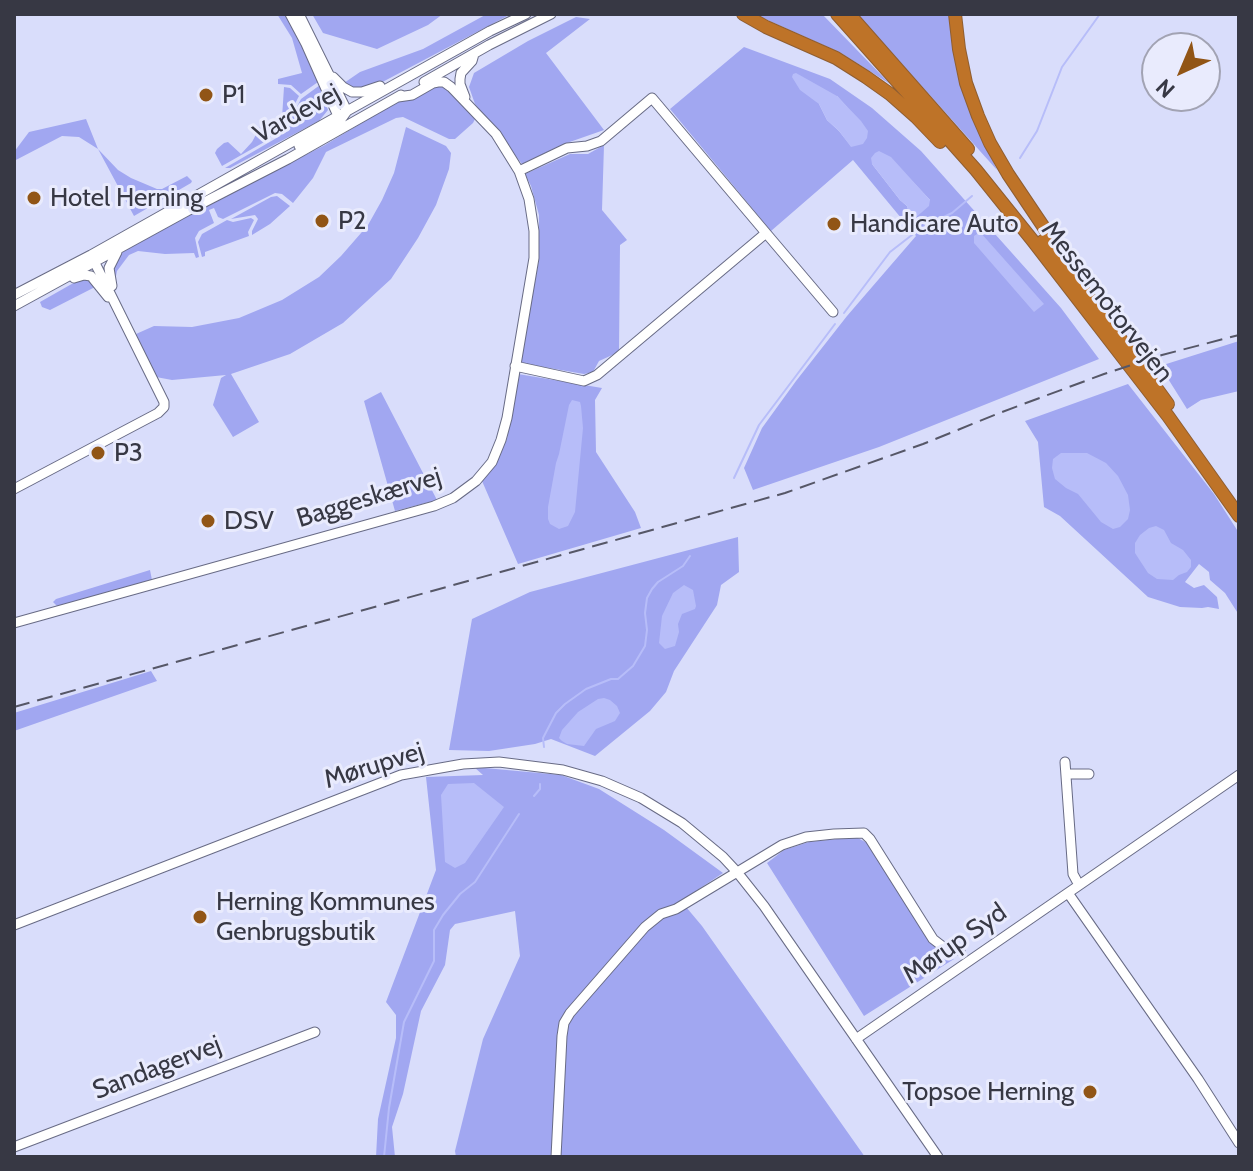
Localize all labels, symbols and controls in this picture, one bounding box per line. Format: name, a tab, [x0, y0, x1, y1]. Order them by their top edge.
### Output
north arrow	[1141, 32, 1221, 112]
text: N	[1150, 73, 1180, 103]
street label: Vardevej	[248, 78, 346, 150]
place label: P1	[222, 79, 245, 111]
marker: P1	[197, 86, 215, 104]
place label: Hotel Herning	[50, 182, 203, 214]
marker: Hotel Herning	[25, 189, 43, 207]
place label: P2	[338, 205, 366, 237]
place label: Handicare Auto	[850, 208, 1019, 240]
marker: P2	[313, 212, 331, 230]
marker: Handicare Auto	[825, 215, 843, 233]
street label: Messemotorvejen	[1034, 215, 1180, 389]
place label: P3	[114, 437, 143, 469]
marker: P3	[89, 444, 107, 462]
street label: Baggeskærvej	[293, 461, 445, 535]
place label: DSV	[224, 505, 274, 537]
marker: DSV	[199, 512, 217, 530]
street label: Mørupvej	[320, 736, 428, 796]
place label: Herning Kommunes Genbrugsbutik	[216, 886, 435, 948]
street label: Mørup Syd	[897, 897, 1013, 991]
marker: Herning Kommunes Genbrugsbutik	[191, 908, 209, 926]
street label: Sandagervej	[88, 1029, 226, 1107]
place label: Topsoe Herning	[902, 1076, 1074, 1108]
marker: Topsoe Herning	[1081, 1083, 1099, 1101]

